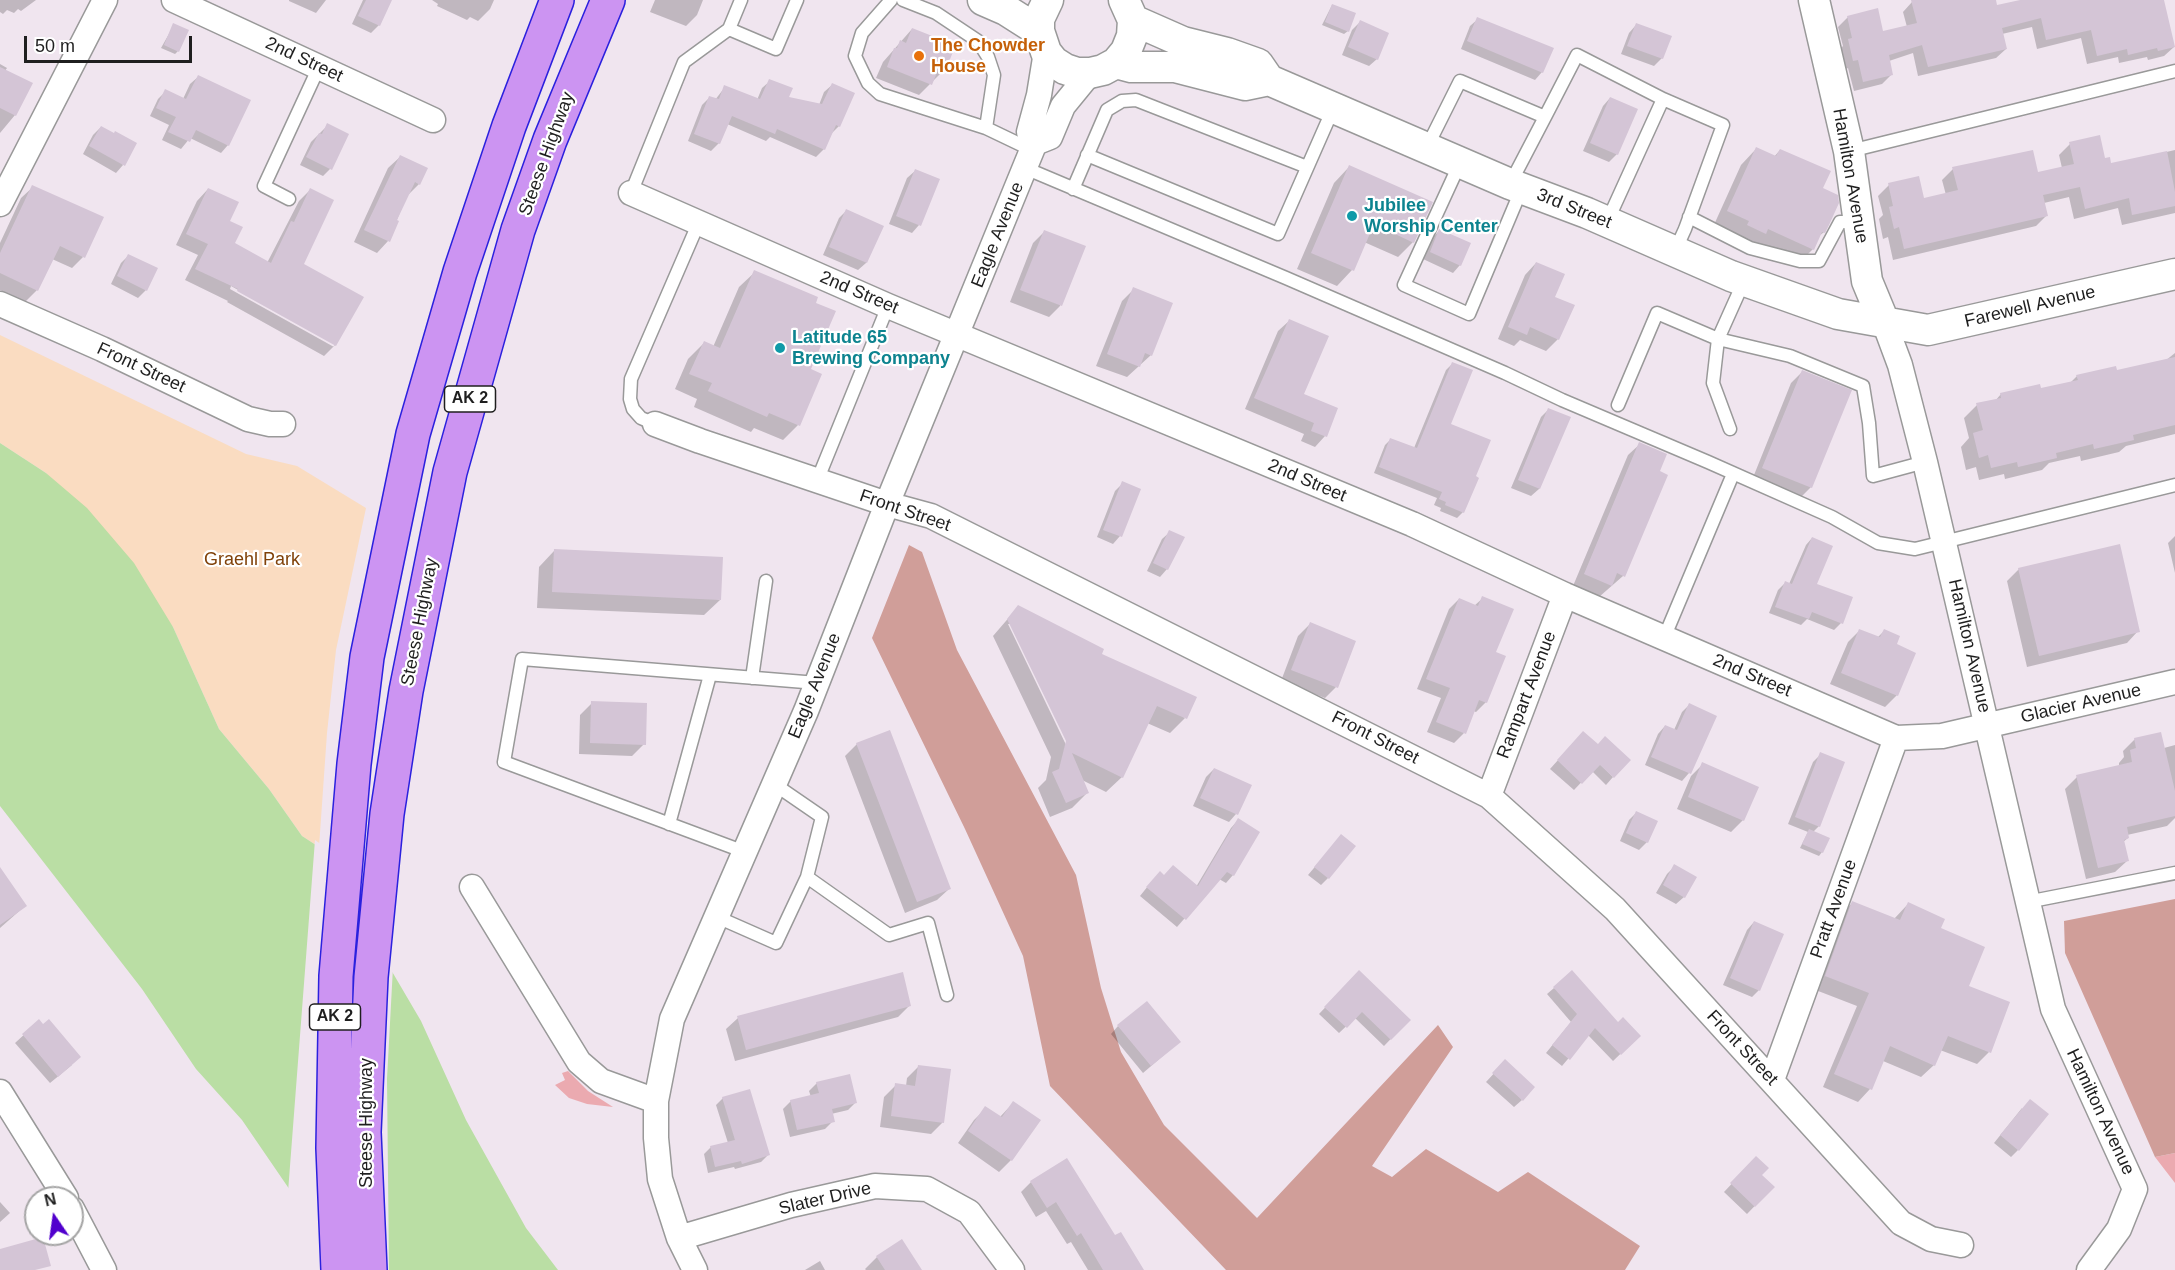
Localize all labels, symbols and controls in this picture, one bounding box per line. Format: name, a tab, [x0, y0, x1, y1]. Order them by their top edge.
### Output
scale bar	[27, 24, 195, 62]
street label: 2nd Street	[262, 33, 346, 87]
place label: The Chowder House	[931, 35, 1045, 78]
text: 50 m	[35, 36, 75, 56]
marker: The Chowder House	[912, 49, 926, 63]
street label: Steese Highway	[515, 89, 579, 219]
street label: Hamilton Avenue	[1827, 107, 1873, 245]
street label: Eagle Avenue	[967, 179, 1029, 291]
street label: 3rd Street	[1533, 184, 1615, 234]
place label: Jubilee Worship Center	[1364, 195, 1498, 238]
marker: Jubilee Worship Center	[1345, 209, 1359, 223]
street label: 2nd Street	[817, 267, 901, 319]
street label: Farewell Avenue	[1962, 281, 2098, 333]
place label: Latitude 65 Brewing Company	[792, 327, 950, 370]
street label: Front Street	[93, 338, 189, 398]
marker: Latitude 65 Brewing Company	[773, 341, 787, 355]
road number: AK 2	[444, 386, 496, 412]
street label: 2nd Street	[1265, 455, 1349, 507]
street label: Front Street	[857, 485, 953, 537]
park label: Graehl Park	[204, 549, 300, 571]
street label: Steese Highway	[397, 556, 443, 688]
street label: Hamilton Avenue	[1943, 577, 1995, 715]
street label: Rampart Avenue	[1493, 628, 1561, 762]
street label: Eagle Avenue	[784, 630, 846, 742]
street label: 2nd Street	[1710, 650, 1794, 702]
street label: Glacier Avenue	[2019, 680, 2143, 728]
street label: Front Street	[1328, 707, 1422, 769]
street label: Pratt Avenue	[1806, 857, 1862, 961]
road number: AK 2	[310, 1004, 360, 1030]
street label: Front Street	[1702, 1006, 1782, 1090]
street label: Hamilton Avenue	[2061, 1045, 2139, 1179]
street label: Steese Highway	[356, 1058, 378, 1188]
street label: Slater Drive	[777, 1178, 873, 1220]
north arrow	[24, 1186, 84, 1246]
text: N	[43, 1190, 58, 1210]

